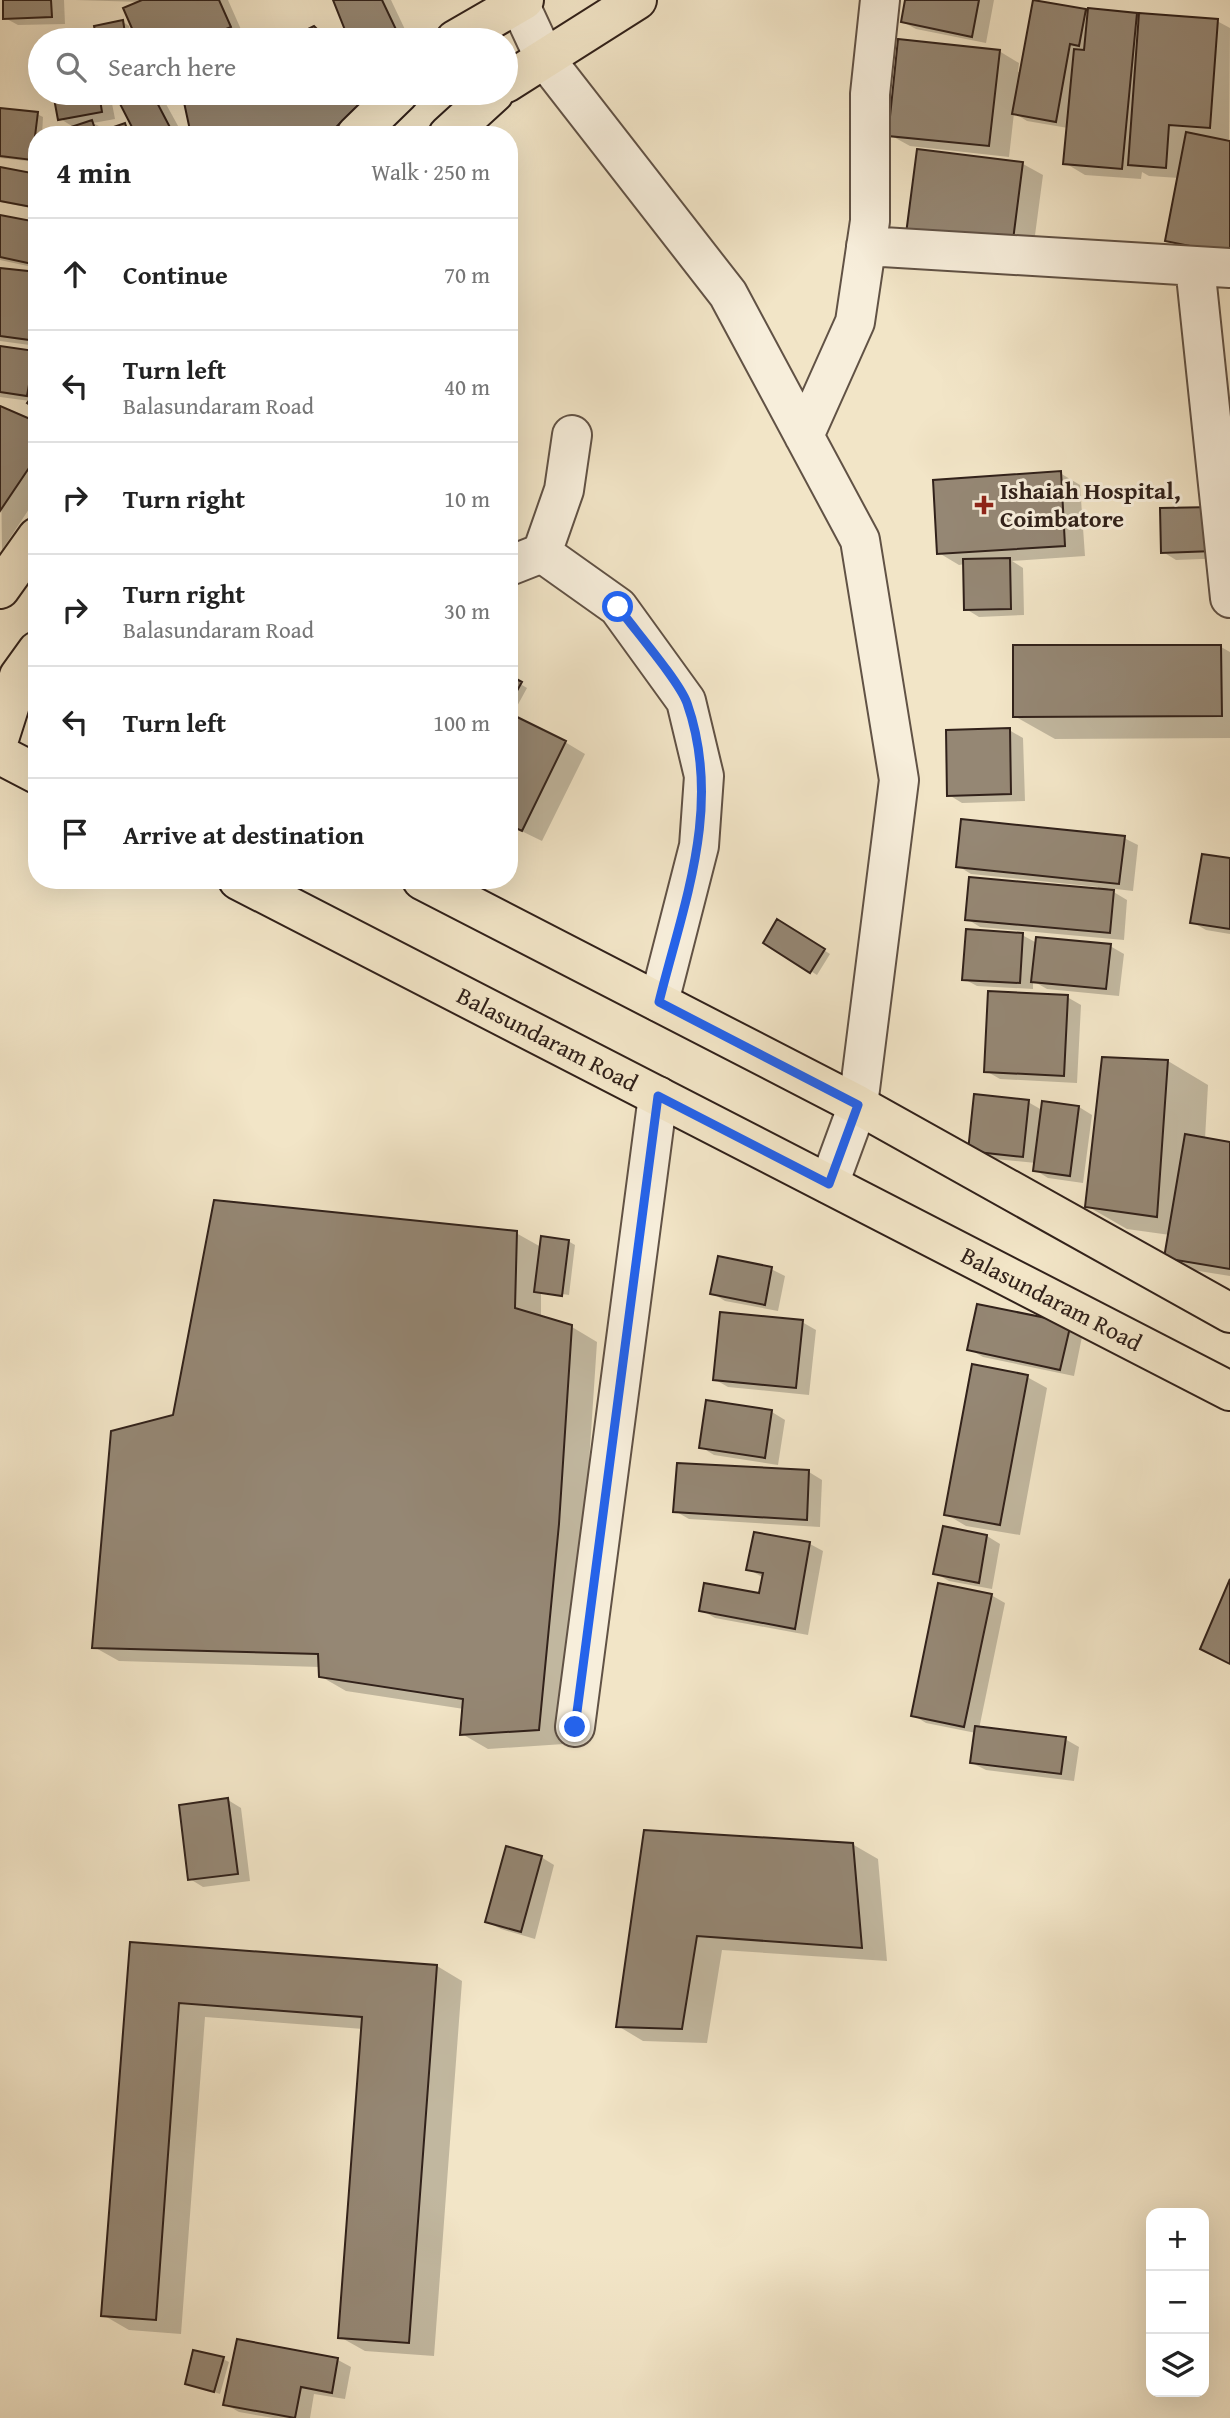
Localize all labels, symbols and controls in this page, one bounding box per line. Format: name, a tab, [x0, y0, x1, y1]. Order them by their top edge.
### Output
search box	[28, 28, 518, 105]
text: Search here	[108, 47, 236, 86]
icon: search	[52, 48, 90, 86]
text: 4 min	[56, 150, 131, 194]
text: Walk · 250 m	[371, 155, 490, 188]
icon: ahead	[56, 255, 94, 293]
text: Continue	[123, 255, 228, 294]
text: 70 m	[444, 258, 490, 291]
text: Turn left	[123, 350, 226, 389]
icon: left	[56, 367, 94, 405]
text: 40 m	[444, 370, 490, 403]
text: Balasundaram Road	[123, 389, 314, 422]
place label: Ishaiah Hospital, Coimbatore	[1000, 473, 1181, 536]
icon: right	[56, 479, 94, 517]
text: Turn right	[123, 479, 245, 518]
text: 10 m	[444, 482, 490, 515]
marker: Ishaiah Hospital, Coimbatore	[974, 495, 994, 515]
text: Turn right	[123, 574, 245, 613]
icon: right	[56, 591, 94, 629]
route start	[602, 591, 633, 622]
text: 30 m	[444, 594, 490, 627]
text: Balasundaram Road	[123, 613, 314, 646]
icon: left	[56, 703, 94, 741]
text: Turn left	[123, 703, 226, 742]
text: 100 m	[433, 706, 490, 739]
icon: arrive	[56, 815, 94, 853]
text: Arrive at destination	[123, 815, 364, 854]
street label: Balasundaram Road	[451, 978, 644, 1100]
street label: Balasundaram Road	[955, 1237, 1148, 1360]
route end	[559, 1711, 590, 1742]
map controls	[1146, 2208, 1209, 2397]
button: +	[1146, 2208, 1209, 2271]
button: −	[1146, 2271, 1209, 2334]
button: layers	[1146, 2334, 1209, 2397]

